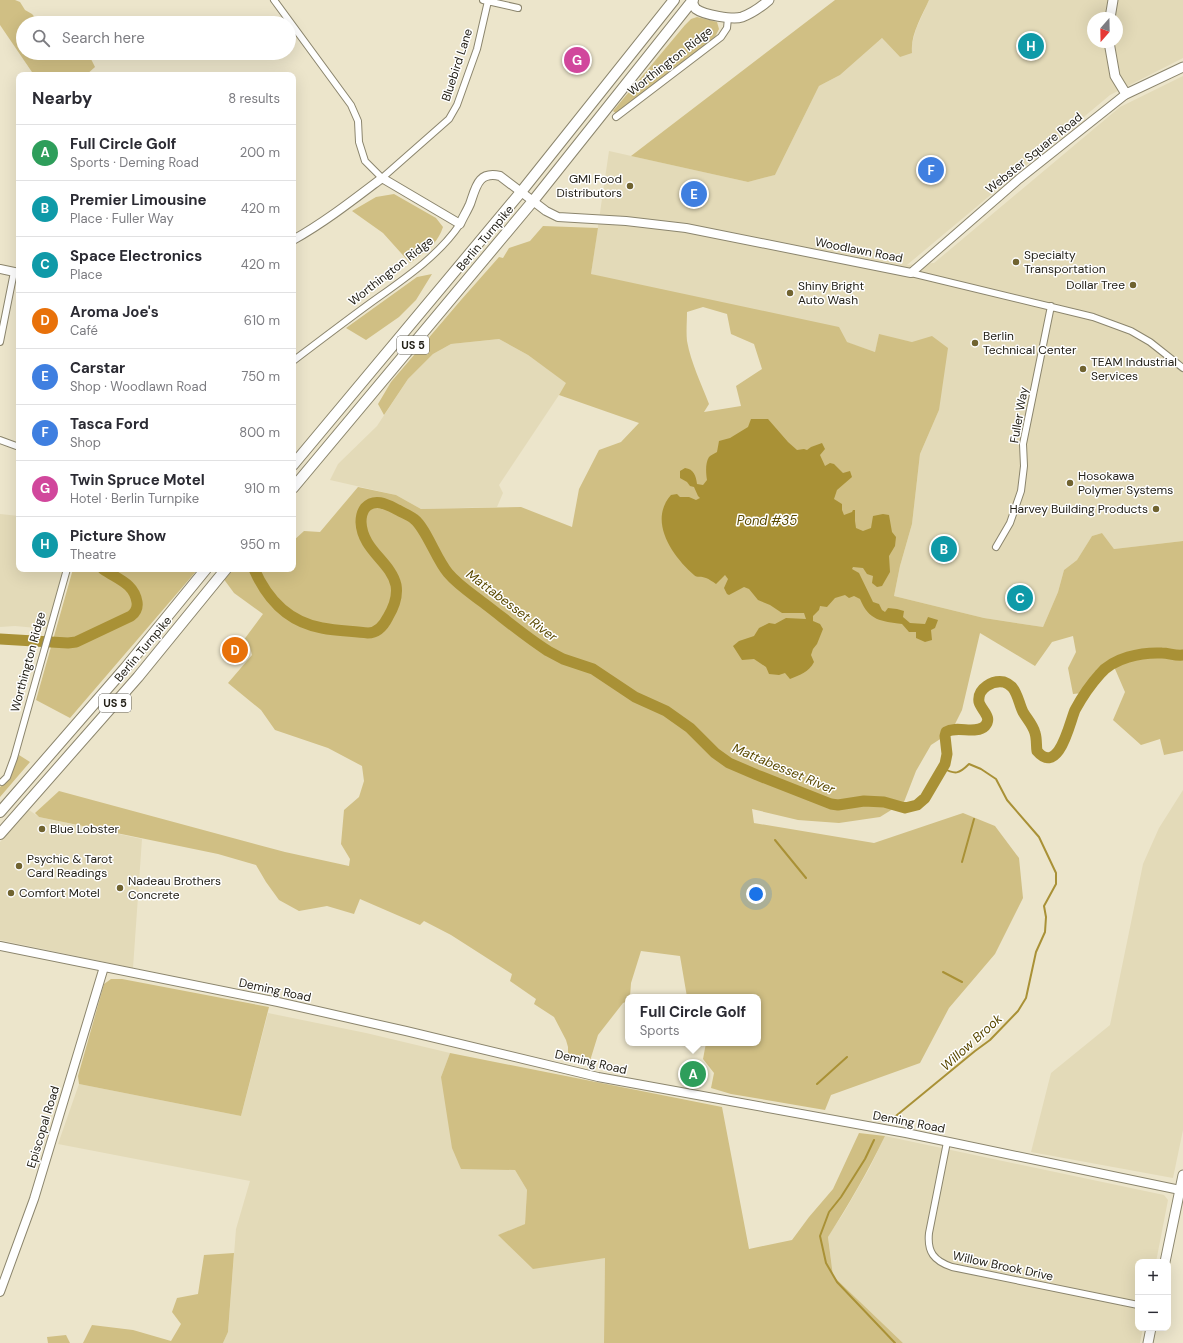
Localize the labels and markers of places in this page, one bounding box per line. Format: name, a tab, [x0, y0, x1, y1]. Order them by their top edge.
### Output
pin: H	[1018, 31, 1044, 61]
pin: G	[564, 45, 590, 75]
pin: F	[918, 155, 944, 185]
place label: GMI Food Distributors	[557, 171, 622, 201]
pin: E	[681, 179, 707, 209]
marker: GMI Food Distributors	[625, 181, 635, 191]
place label: Specialty Transportation	[1024, 247, 1106, 277]
marker: Specialty Transportation	[1011, 257, 1021, 267]
place label: Dollar Tree	[1066, 277, 1125, 293]
place label: Shiny Bright Auto Wash	[798, 278, 864, 308]
marker: Dollar Tree	[1128, 280, 1138, 290]
marker: Shiny Bright Auto Wash	[785, 288, 795, 298]
place label: Berlin Technical Center	[983, 328, 1077, 358]
marker: Berlin Technical Center	[970, 338, 980, 348]
place label: TEAM Industrial Services	[1091, 354, 1177, 384]
marker: TEAM Industrial Services	[1078, 364, 1088, 374]
place label: Hosokawa Polymer Systems	[1078, 468, 1173, 498]
marker: Hosokawa Polymer Systems	[1065, 478, 1075, 488]
place label: Harvey Building Products	[1009, 501, 1148, 517]
marker: Harvey Building Products	[1151, 504, 1161, 514]
pin: B	[931, 534, 957, 564]
pin: C	[1007, 583, 1033, 613]
pin: D	[222, 635, 248, 665]
place label: Blue Lobster	[50, 821, 120, 837]
marker: Blue Lobster	[37, 824, 47, 834]
place label: Psychic & Tarot Card Readings	[27, 851, 113, 881]
marker: Psychic & Tarot Card Readings	[14, 861, 24, 871]
place label: Nadeau Brothers Concrete	[128, 873, 221, 903]
marker: Nadeau Brothers Concrete	[115, 883, 125, 893]
place label: Comfort Motel	[19, 885, 100, 901]
marker: Comfort Motel	[6, 888, 16, 898]
pin: A	[680, 1059, 706, 1089]

